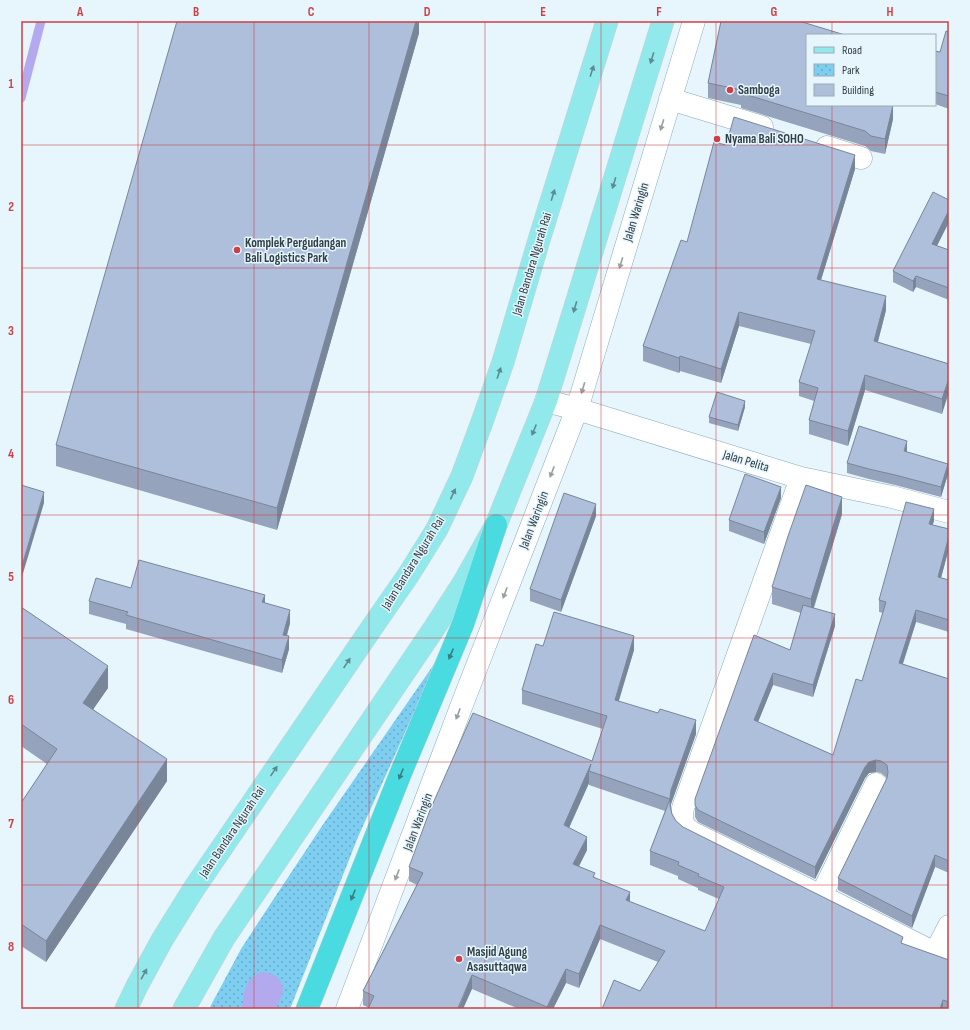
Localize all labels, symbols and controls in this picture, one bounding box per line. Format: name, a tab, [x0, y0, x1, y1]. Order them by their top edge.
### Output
text: A	[76, 4, 84, 20]
text: B	[193, 4, 199, 20]
text: C	[308, 4, 315, 20]
text: D	[424, 4, 431, 20]
text: E	[540, 4, 546, 20]
text: F	[656, 4, 662, 20]
text: G	[771, 4, 778, 20]
text: H	[887, 4, 894, 20]
legend	[806, 34, 936, 106]
text: Road	[842, 43, 862, 58]
one-way arrow	[649, 53, 655, 65]
text: Park	[842, 63, 860, 78]
one-way arrow	[589, 64, 595, 76]
text: 1	[8, 76, 14, 92]
place label: Samboga	[738, 82, 780, 98]
text: Building	[842, 83, 874, 98]
marker: Samboga	[725, 85, 735, 95]
one-way arrow	[659, 119, 665, 131]
place label: Nyama Bali SOHO	[725, 131, 804, 147]
marker: Nyama Bali SOHO	[712, 134, 722, 144]
one-way arrow	[610, 177, 616, 189]
street label: Jalan Waringin	[619, 181, 653, 244]
one-way arrow	[550, 188, 556, 200]
text: 2	[8, 199, 14, 215]
street label: Jalan Bandara Ngurah Rai	[508, 211, 555, 318]
place label: Komplek Pergudangan Bali Logistics Park	[245, 235, 347, 266]
marker: Komplek Pergudangan Bali Logistics Park	[232, 245, 242, 255]
one-way arrow	[618, 257, 624, 269]
one-way arrow	[572, 301, 578, 313]
text: 3	[8, 323, 14, 339]
one-way arrow	[496, 366, 502, 378]
one-way arrow	[580, 382, 586, 394]
one-way arrow	[531, 424, 537, 435]
text: 4	[8, 446, 14, 462]
street label: Jalan Pelita	[720, 446, 771, 476]
one-way arrow	[549, 466, 555, 478]
one-way arrow	[450, 489, 456, 500]
street label: Jalan Waringin	[515, 489, 552, 552]
street label: Jalan Bandara Ngurah Rai	[377, 513, 448, 613]
text: 5	[8, 569, 14, 585]
one-way arrow	[502, 588, 508, 600]
one-way arrow	[447, 649, 453, 661]
one-way arrow	[343, 658, 351, 668]
text: 6	[8, 692, 14, 708]
one-way arrow	[455, 709, 461, 721]
one-way arrow	[270, 765, 278, 776]
one-way arrow	[397, 769, 403, 781]
street label: Jalan Bandara Ngurah Rai	[195, 783, 268, 882]
street label: Jalan Waringin	[399, 791, 436, 854]
text: 7	[8, 816, 14, 832]
one-way arrow	[394, 870, 400, 882]
one-way arrow	[349, 890, 355, 902]
text: 8	[8, 939, 14, 955]
place label: Masjid Agung Asasuttaqwa	[466, 944, 528, 975]
marker: Masjid Agung Asasuttaqwa	[454, 954, 464, 964]
one-way arrow	[140, 968, 147, 980]

